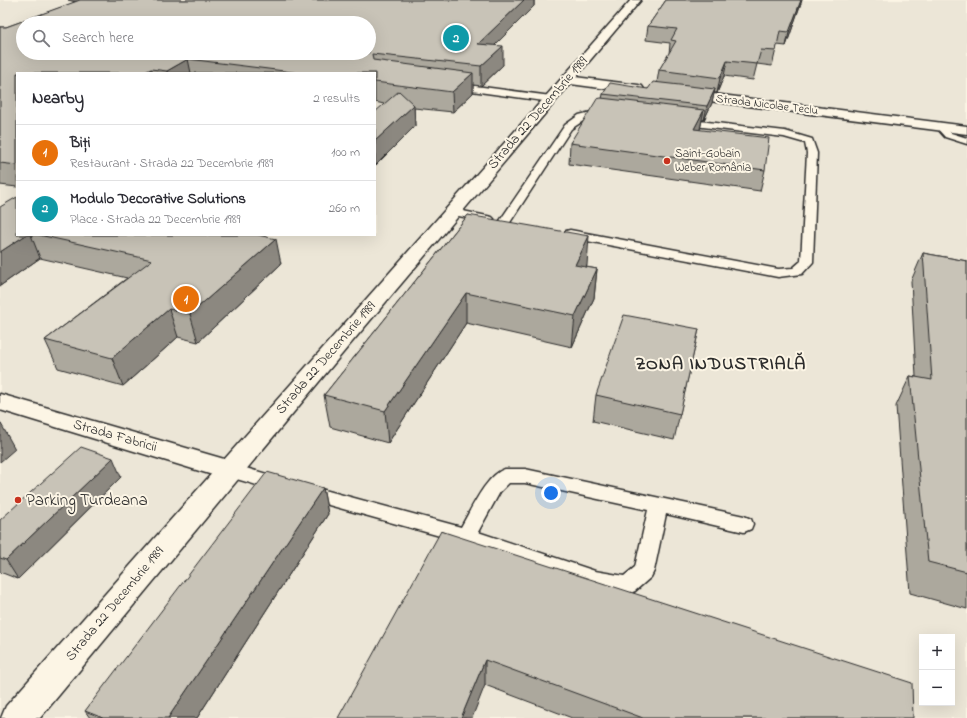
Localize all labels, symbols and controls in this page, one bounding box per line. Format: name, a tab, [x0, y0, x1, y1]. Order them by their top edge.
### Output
search box	[16, 16, 376, 60]
pin: 2	[443, 23, 469, 53]
icon: search	[30, 27, 52, 49]
text: Search here	[62, 27, 134, 49]
street label: Strada 22 Decembrie 1989	[483, 51, 594, 174]
text: Nearby	[32, 86, 84, 111]
text: 2 results	[313, 89, 360, 108]
street label: Strada Nicolae Teclu	[715, 90, 819, 120]
text: Biți	[70, 132, 91, 154]
text: 1	[43, 143, 47, 162]
text: 100 m	[331, 143, 360, 162]
place label: Saint-Gobain Weber România	[675, 145, 751, 177]
text: Restaurant · Strada 22 Decembrie 1989	[70, 154, 273, 173]
marker: Saint-Gobain Weber România	[662, 156, 672, 166]
text: Modulo Decorative Solutions	[70, 188, 246, 210]
text: 2	[42, 199, 48, 218]
text: 260 m	[329, 199, 360, 218]
text: Place · Strada 22 Decembrie 1989	[70, 210, 241, 229]
pin: 1	[173, 284, 199, 314]
street label: Strada 22 Decembrie 1989	[271, 296, 382, 419]
district label: ZONA INDUSTRIALĂ	[636, 352, 806, 378]
street label: Strada Fabricii	[70, 414, 160, 458]
your location	[541, 483, 561, 503]
place label: Parking Turdeana	[26, 488, 148, 515]
marker: Parking Turdeana	[13, 495, 23, 505]
street label: Strada 22 Decembrie 1989	[61, 542, 170, 666]
map controls	[919, 634, 955, 706]
button: +	[919, 634, 955, 670]
button: −	[919, 670, 955, 706]

